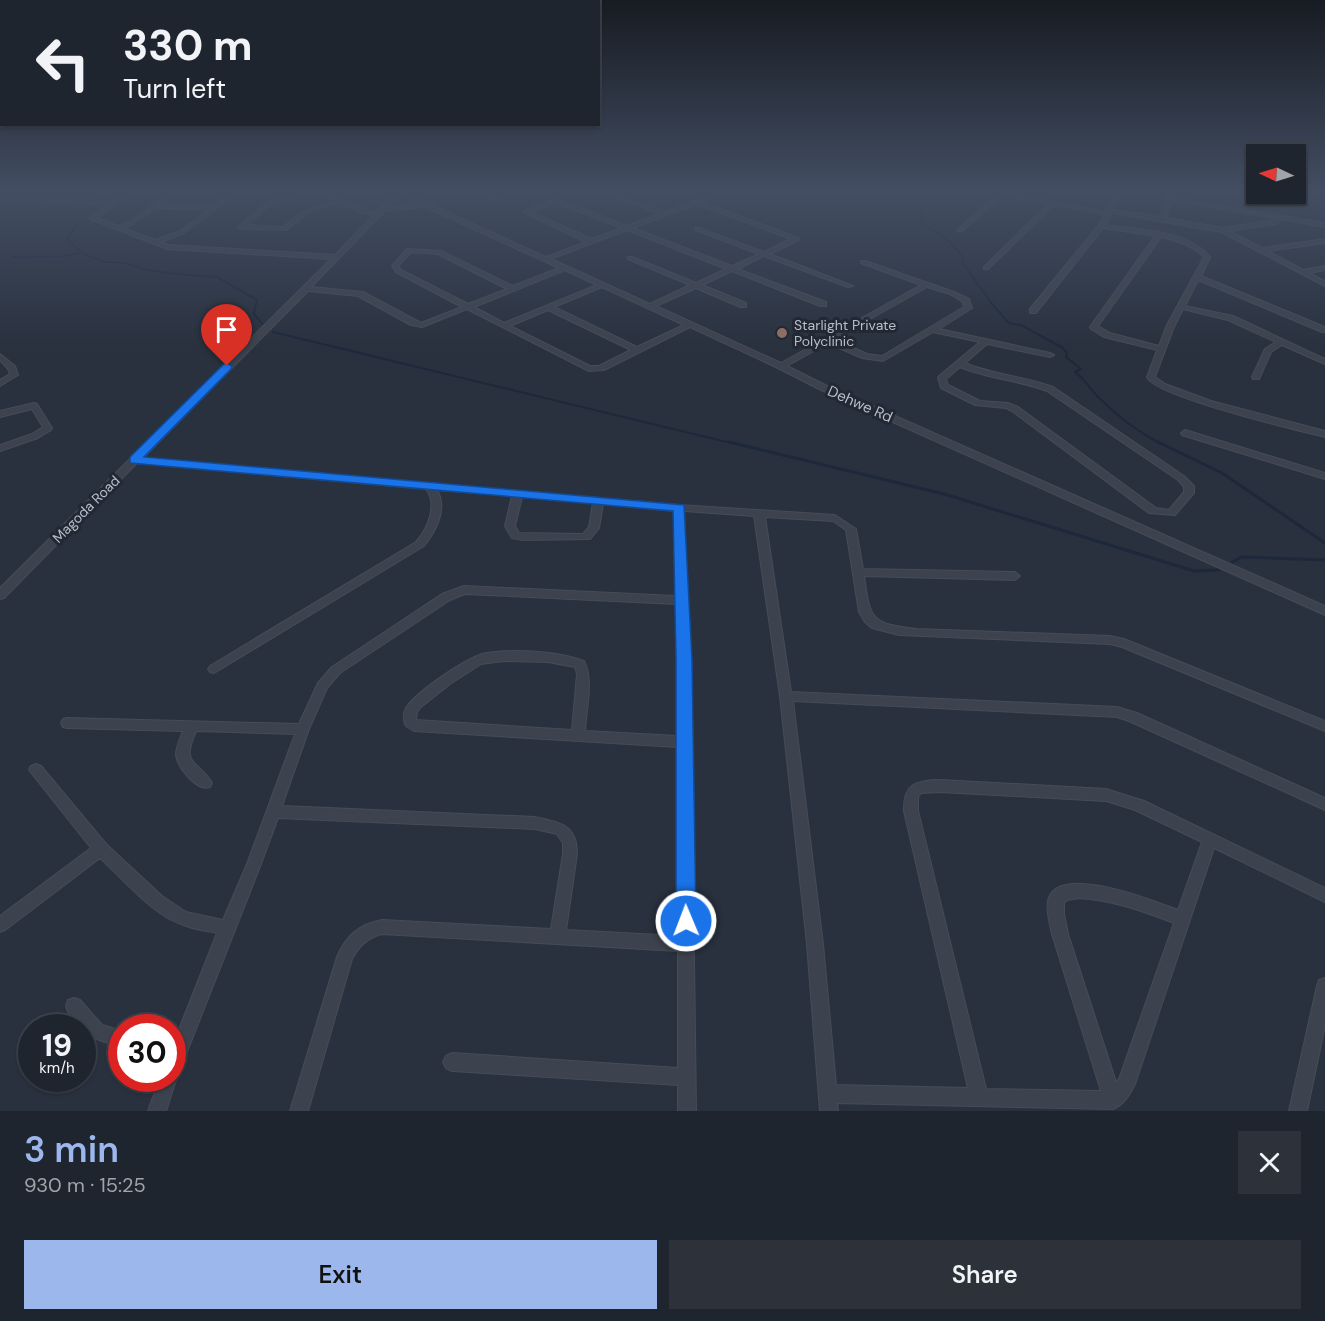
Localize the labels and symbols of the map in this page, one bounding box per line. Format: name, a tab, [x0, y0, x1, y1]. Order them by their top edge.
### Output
north arrow	[1246, 144, 1306, 204]
pin	[201, 304, 252, 366]
place label: Starlight Private Polyclinic	[794, 316, 896, 350]
marker: Starlight Private Polyclinic	[775, 326, 789, 340]
street label: Dehwe Rd	[824, 381, 896, 427]
street label: Magoda Road	[49, 472, 123, 546]
position arrow	[654, 889, 718, 953]
speed limit sign: 30	[108, 1014, 186, 1092]

